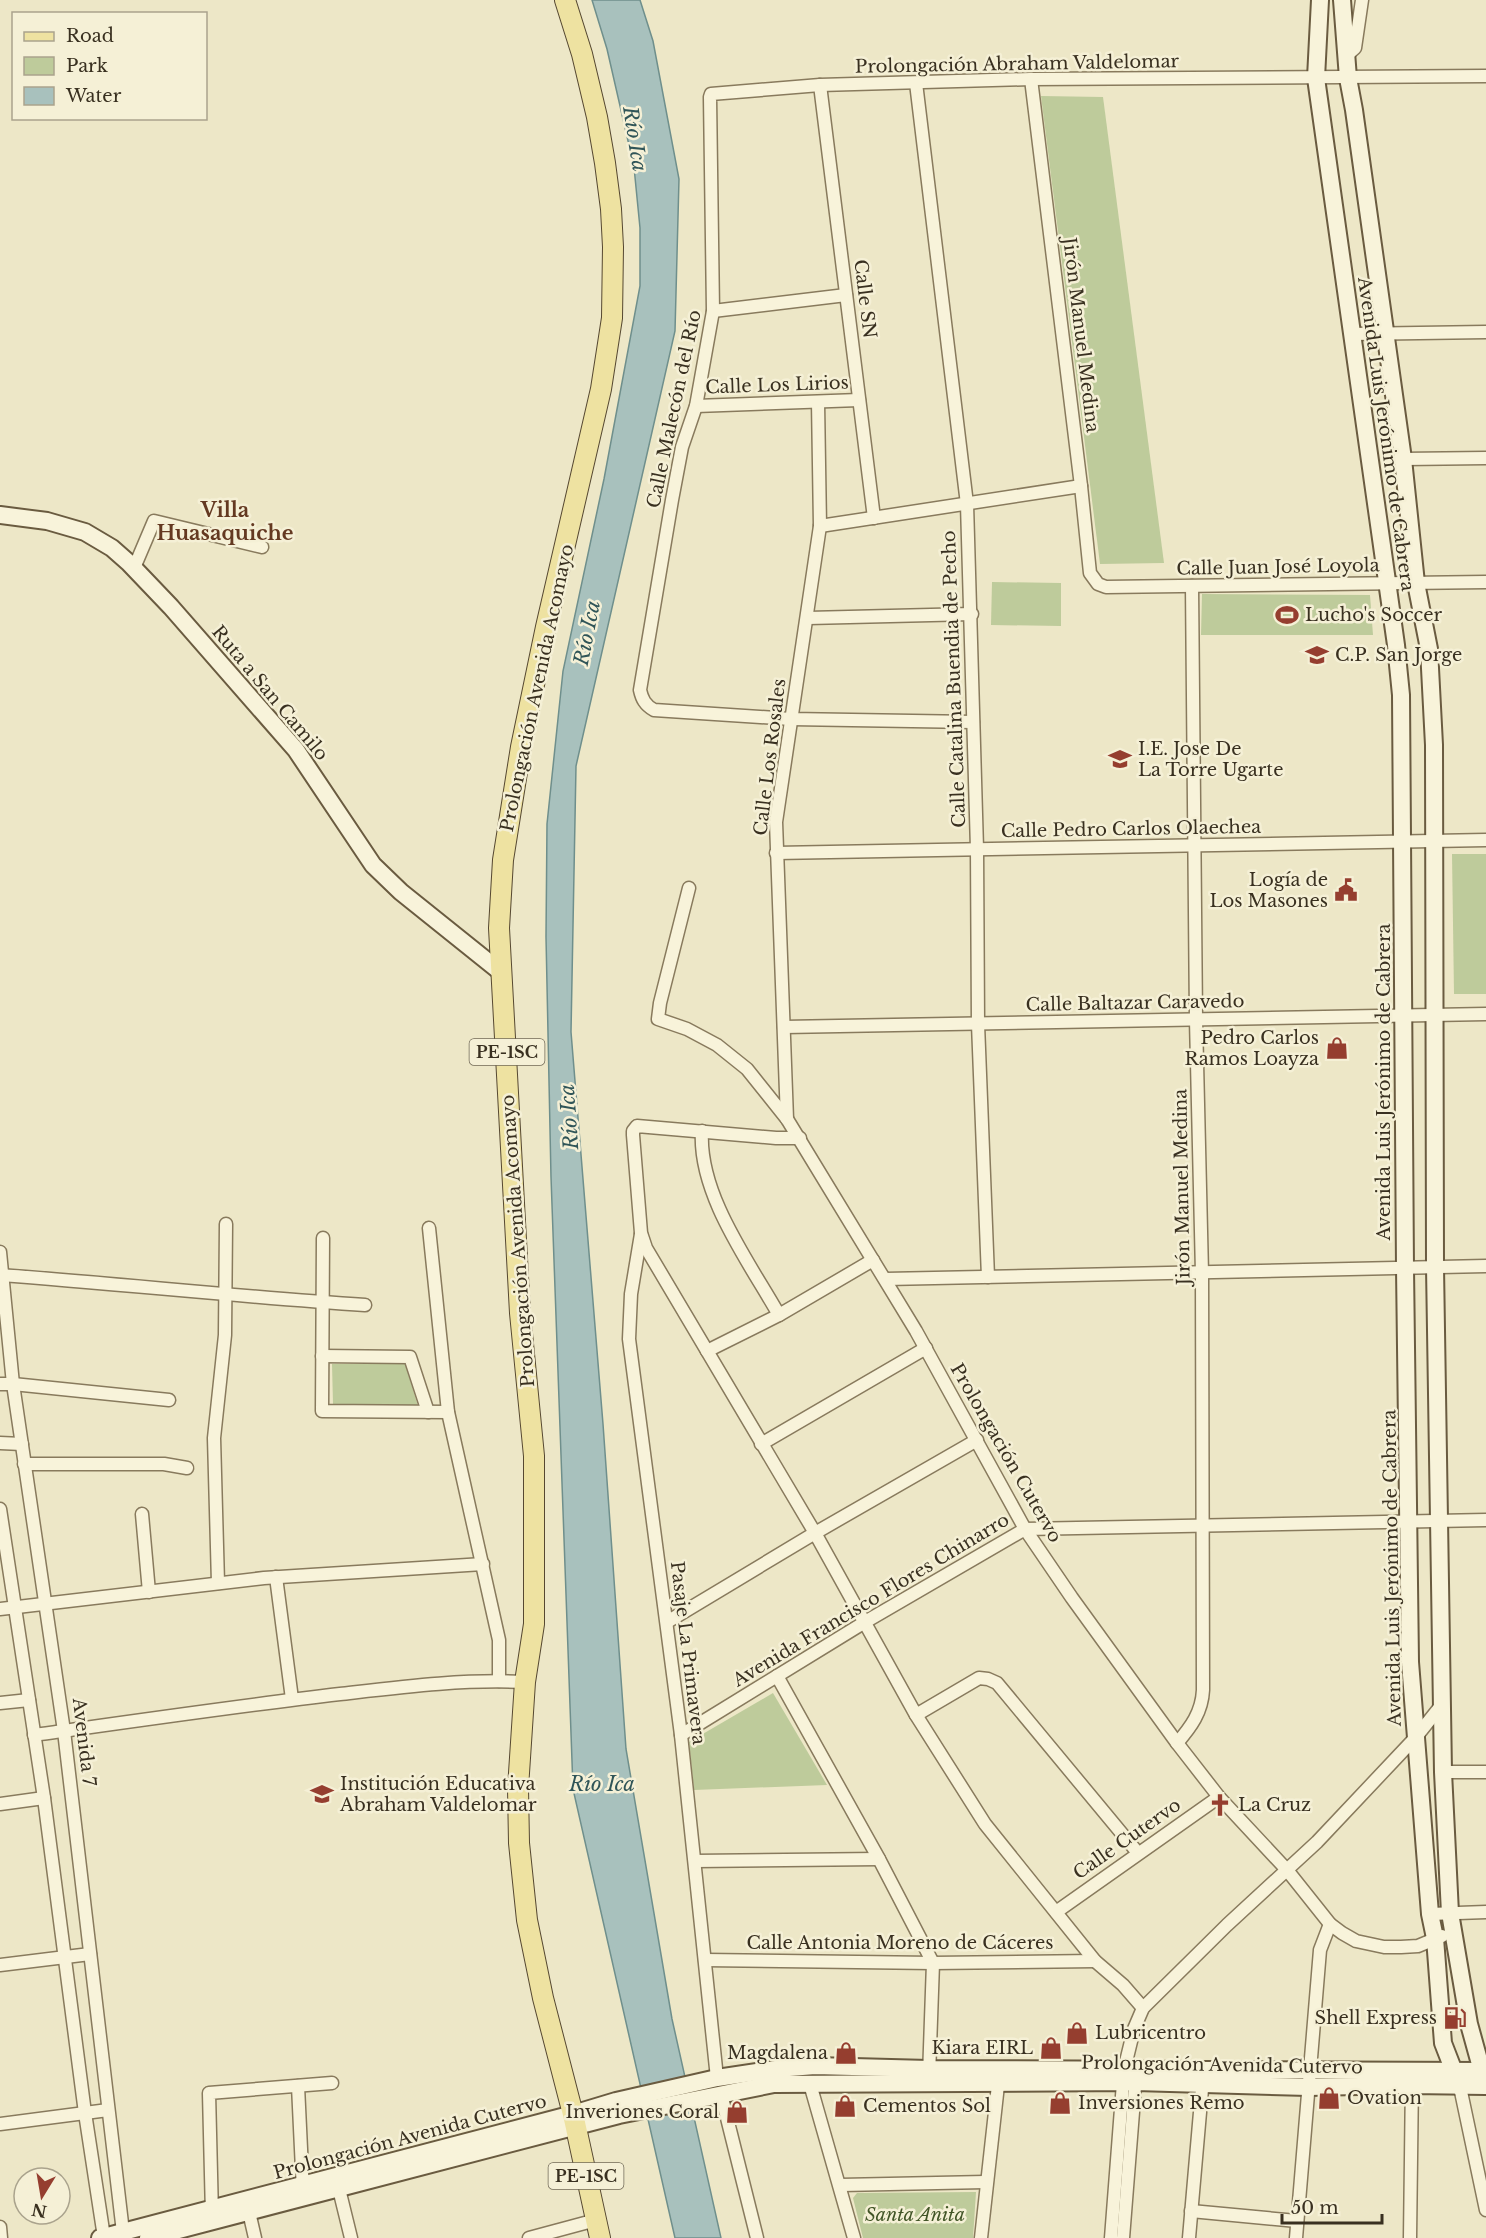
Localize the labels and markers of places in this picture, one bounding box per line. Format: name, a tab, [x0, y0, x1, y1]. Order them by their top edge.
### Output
sports icon: Lucho's Soccer	[1274, 602, 1300, 628]
place label: Lucho's Soccer	[1305, 604, 1443, 626]
school or university icon: C.P. San Jorge	[1304, 642, 1330, 668]
place label: C.P. San Jorge	[1335, 644, 1462, 666]
place label: I.E. Jose De La Torre Ugarte	[1138, 738, 1283, 781]
school or university icon: I.E. Jose De La Torre Ugarte	[1107, 746, 1133, 772]
place label: Logía de Los Masones	[1209, 869, 1328, 912]
public building icon: Logía de Los Masones	[1333, 877, 1359, 903]
place label: Pedro Carlos Ramos Loayza	[1184, 1027, 1319, 1070]
shop icon: Pedro Carlos Ramos Loayza	[1324, 1035, 1350, 1061]
place label: Institución Educativa Abraham Valdelomar	[339, 1773, 537, 1816]
school or university icon: Institución Educativa Abraham Valdelomar	[309, 1781, 335, 1807]
church icon: La Cruz	[1207, 1792, 1233, 1818]
place label: La Cruz	[1238, 1794, 1311, 1816]
fuel station icon: Shell Express	[1442, 2005, 1468, 2031]
place label: Shell Express	[1315, 2007, 1437, 2029]
shop icon: Lubricentro	[1064, 2020, 1090, 2046]
place label: Lubricentro	[1095, 2022, 1206, 2044]
shop icon: Kiara EIRL	[1038, 2035, 1064, 2061]
place label: Kiara EIRL	[932, 2037, 1033, 2059]
shop icon: Magdalena	[833, 2040, 859, 2066]
place label: Magdalena	[727, 2042, 828, 2064]
shop icon: Ovation	[1316, 2085, 1342, 2111]
place label: Ovation	[1347, 2087, 1422, 2109]
shop icon: Inversiones Remo	[1047, 2090, 1073, 2116]
place label: Inversiones Remo	[1078, 2092, 1245, 2114]
shop icon: Cementos Sol	[832, 2093, 858, 2119]
place label: Cementos Sol	[863, 2095, 991, 2117]
shop icon: Inveriones Coral	[724, 2099, 750, 2125]
place label: Inveriones Coral	[565, 2101, 719, 2123]

